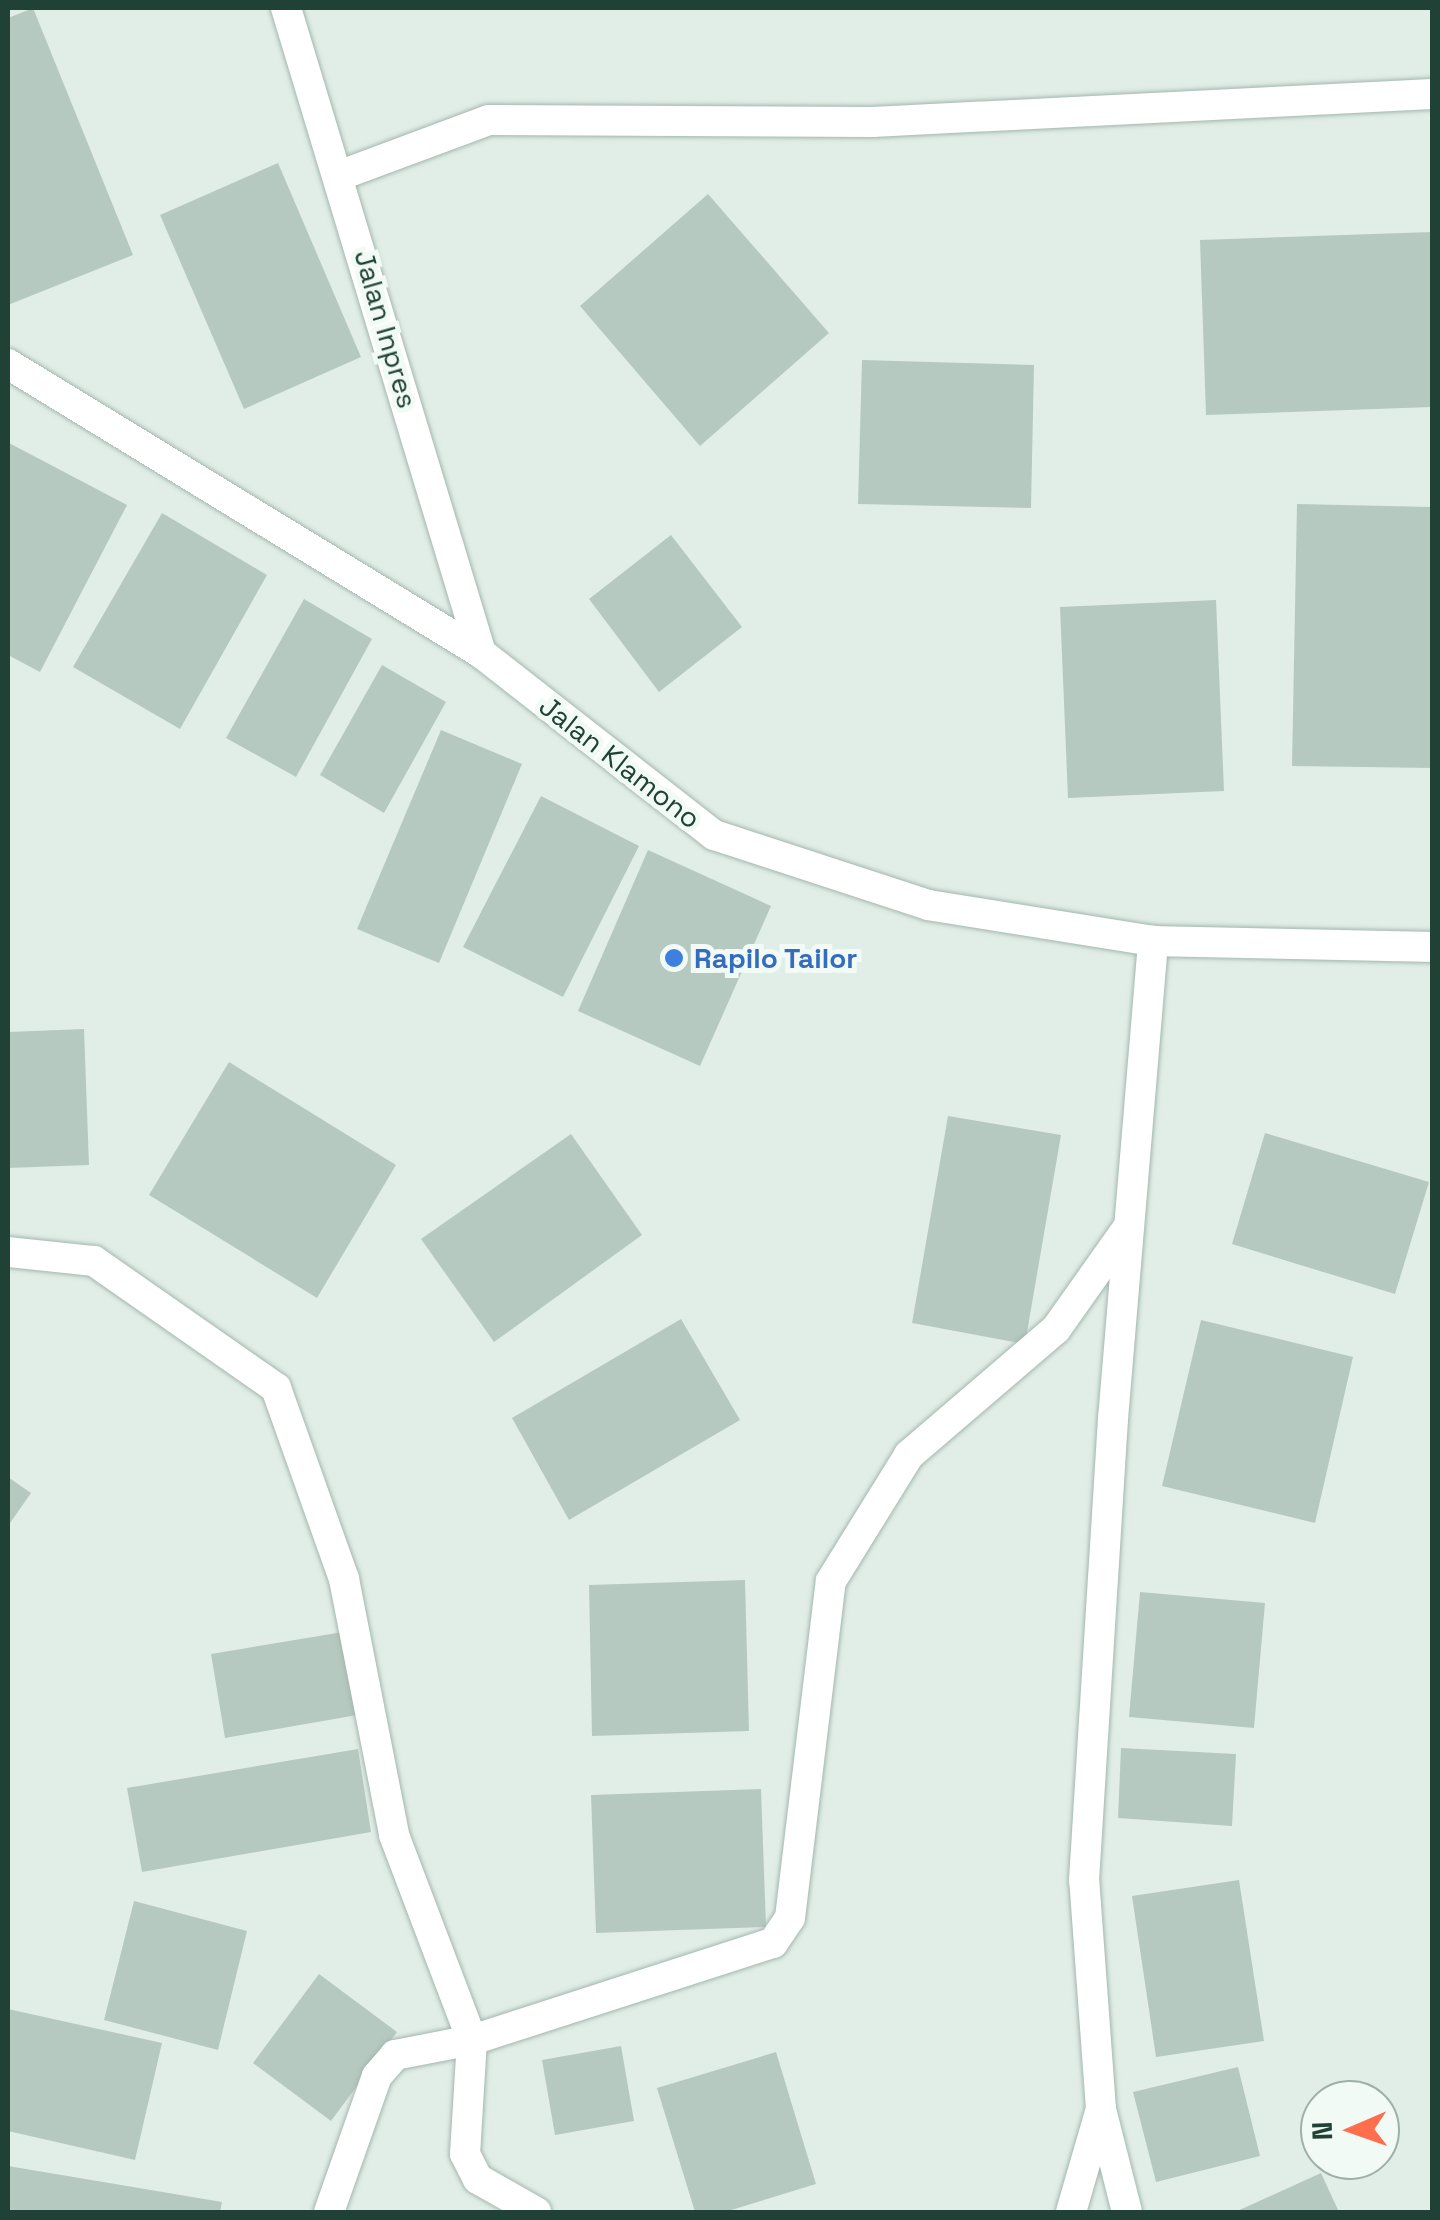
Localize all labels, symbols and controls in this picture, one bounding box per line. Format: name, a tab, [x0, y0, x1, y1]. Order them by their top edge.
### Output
street label: Jalan Inpres	[347, 246, 425, 412]
street label: Jalan Klamono	[533, 689, 707, 835]
place label: Rapilo Tailor	[694, 941, 858, 975]
marker: Rapilo Tailor	[663, 947, 685, 969]
north arrow	[1300, 2080, 1400, 2180]
text: N	[1304, 2121, 1340, 2141]

